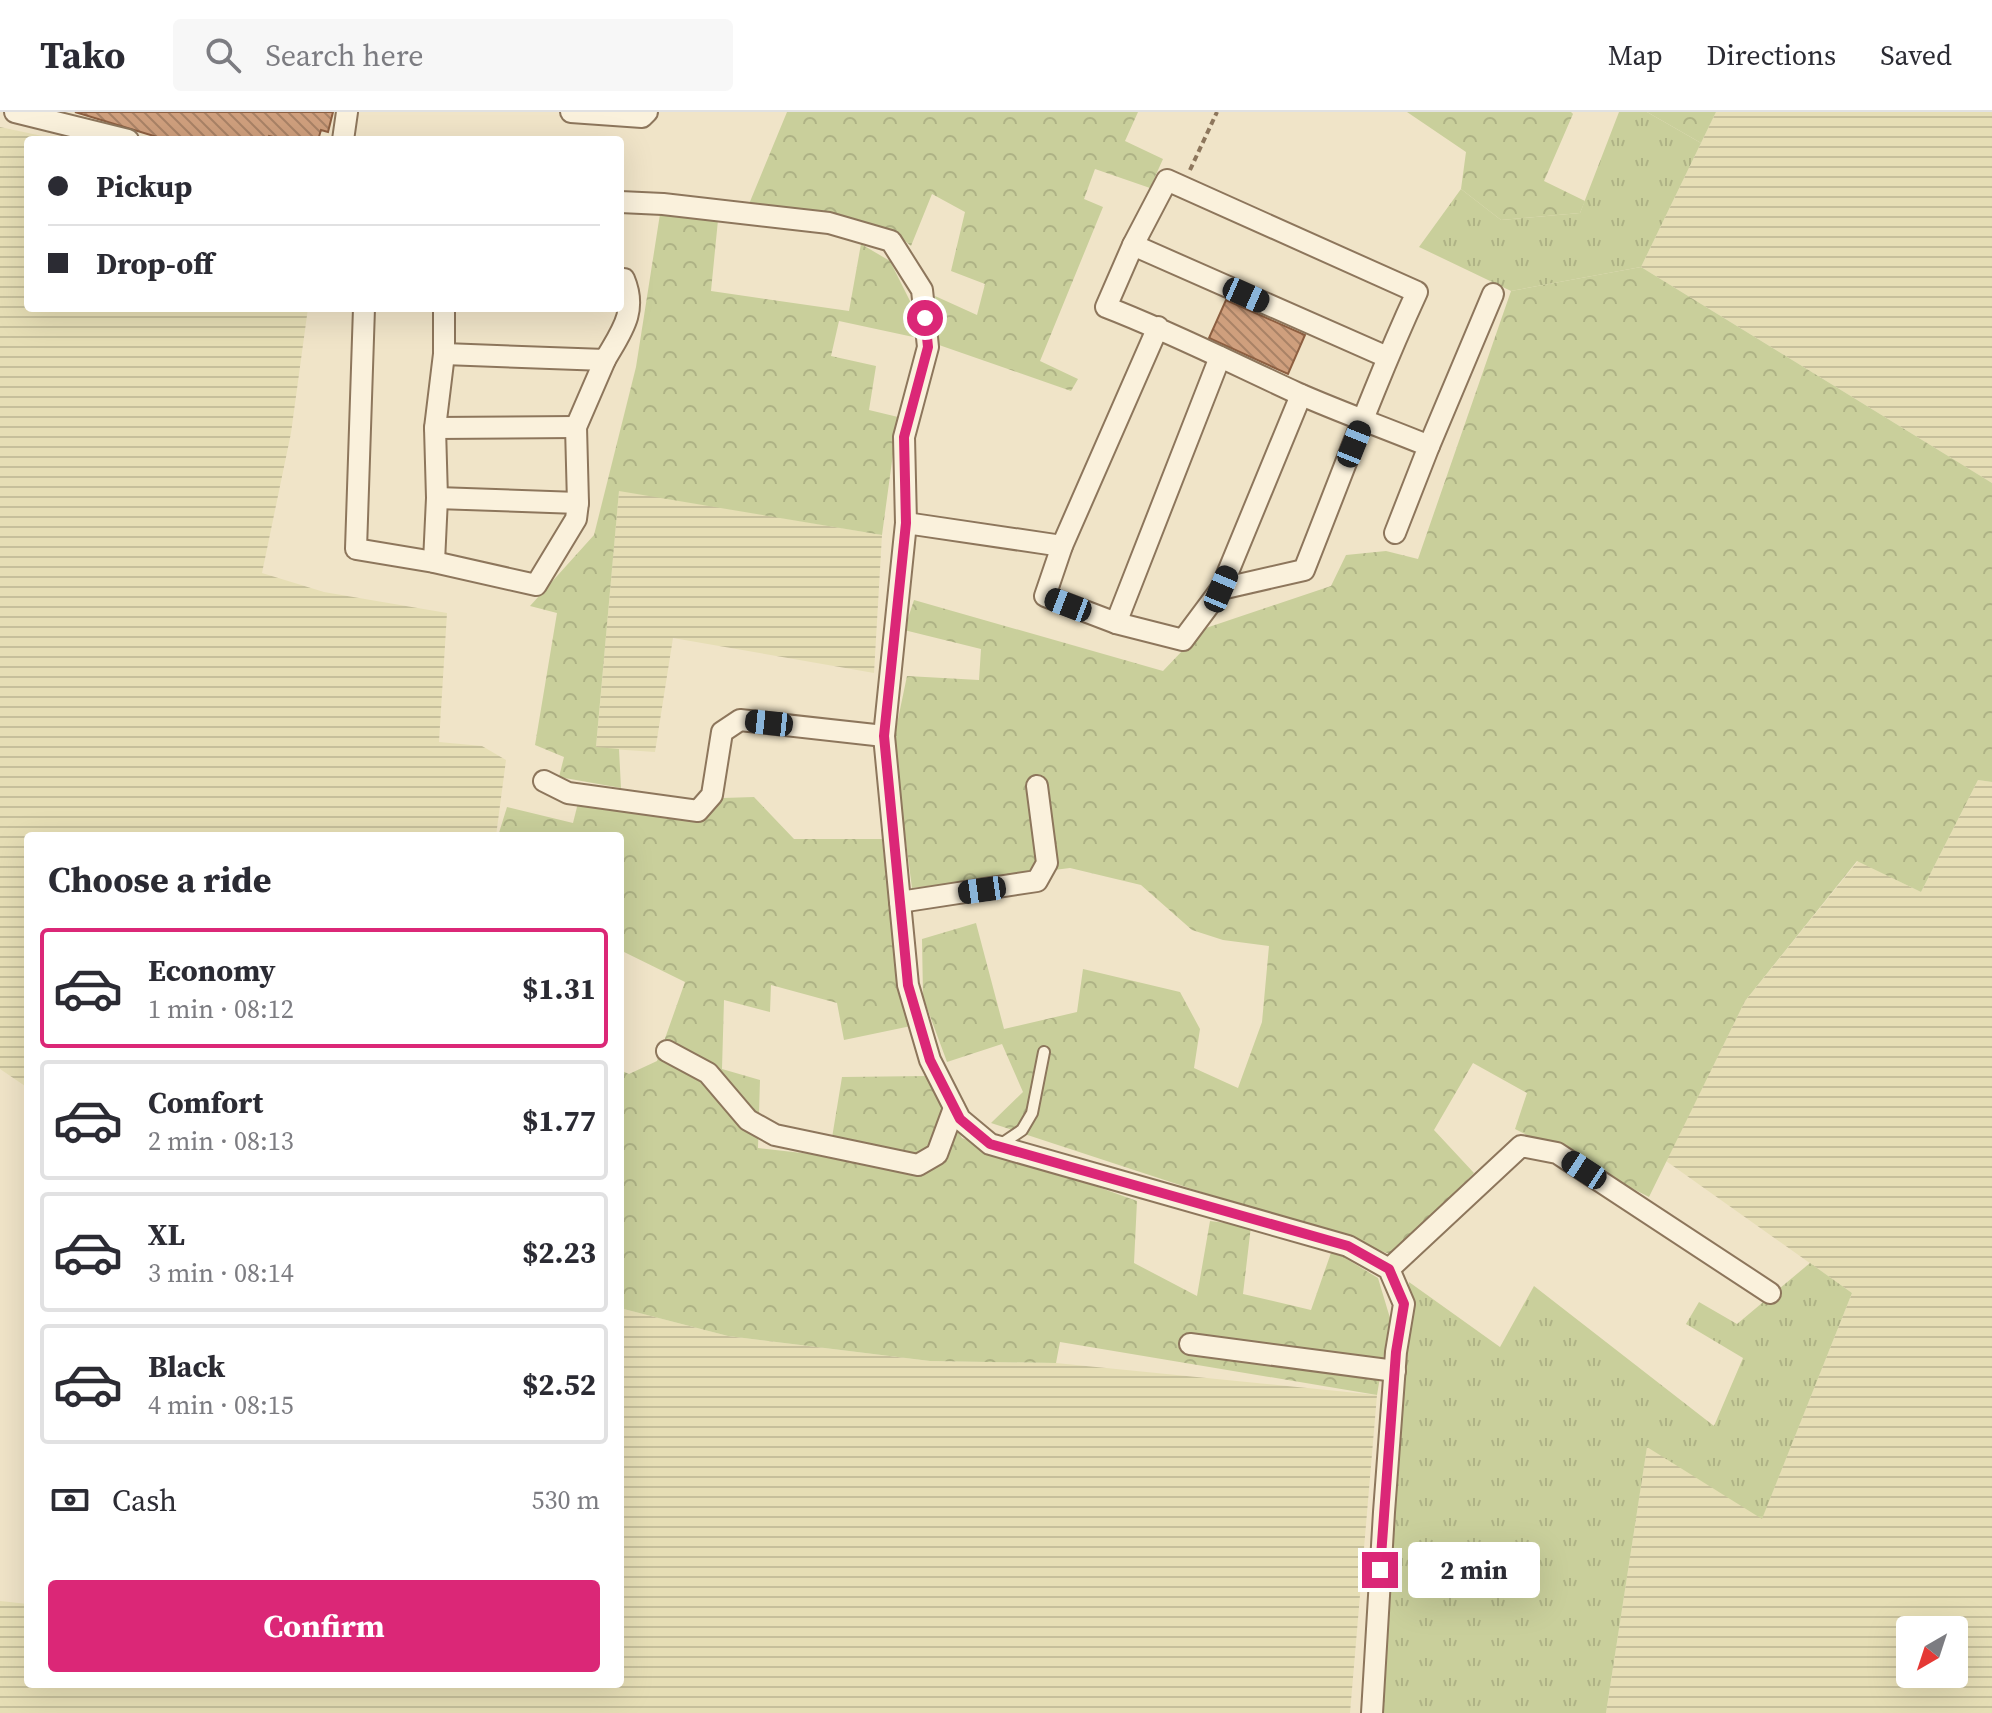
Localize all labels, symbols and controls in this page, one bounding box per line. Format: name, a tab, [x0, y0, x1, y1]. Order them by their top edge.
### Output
search box	[173, 19, 733, 91]
text: Tako	[40, 29, 125, 81]
icon: search	[201, 33, 245, 77]
text: Search here	[265, 35, 424, 76]
text: Map	[1608, 36, 1663, 74]
text: Directions	[1707, 36, 1836, 74]
text: Saved	[1880, 36, 1952, 74]
text: Pickup	[96, 166, 192, 207]
text: Drop-off	[96, 243, 214, 284]
car	[1219, 274, 1273, 316]
route start	[907, 300, 943, 336]
car	[1334, 417, 1374, 471]
car	[1201, 562, 1241, 616]
car	[1041, 585, 1095, 625]
car	[744, 709, 794, 737]
text: Choose a ride	[48, 855, 271, 904]
car	[957, 875, 1007, 905]
text: Economy	[148, 950, 276, 991]
icon: car	[52, 952, 124, 1024]
text: $1.31	[522, 968, 596, 1009]
text: 1 min · 08:12	[148, 991, 294, 1027]
text: Comfort	[148, 1082, 263, 1123]
icon: car	[52, 1084, 124, 1156]
text: $1.77	[522, 1100, 596, 1141]
text: 2 min · 08:13	[148, 1123, 294, 1159]
car	[1557, 1147, 1611, 1193]
text: XL	[148, 1214, 185, 1255]
icon: car	[52, 1216, 124, 1288]
text: $2.23	[522, 1232, 596, 1273]
text: 3 min · 08:14	[148, 1255, 294, 1291]
text: Black	[148, 1346, 225, 1387]
icon: car	[52, 1348, 124, 1420]
text: $2.52	[522, 1364, 596, 1405]
text: 4 min · 08:15	[148, 1387, 294, 1423]
icon: cash	[48, 1478, 92, 1522]
text: Cash	[112, 1480, 177, 1521]
text: 530 m	[532, 1482, 600, 1518]
callout: 2 min	[1408, 1542, 1540, 1598]
route end	[1362, 1552, 1398, 1588]
text: 2 min	[1440, 1552, 1508, 1588]
button: Confirm	[48, 1580, 600, 1672]
north arrow	[1896, 1616, 1968, 1688]
map controls	[1896, 1616, 1968, 1688]

